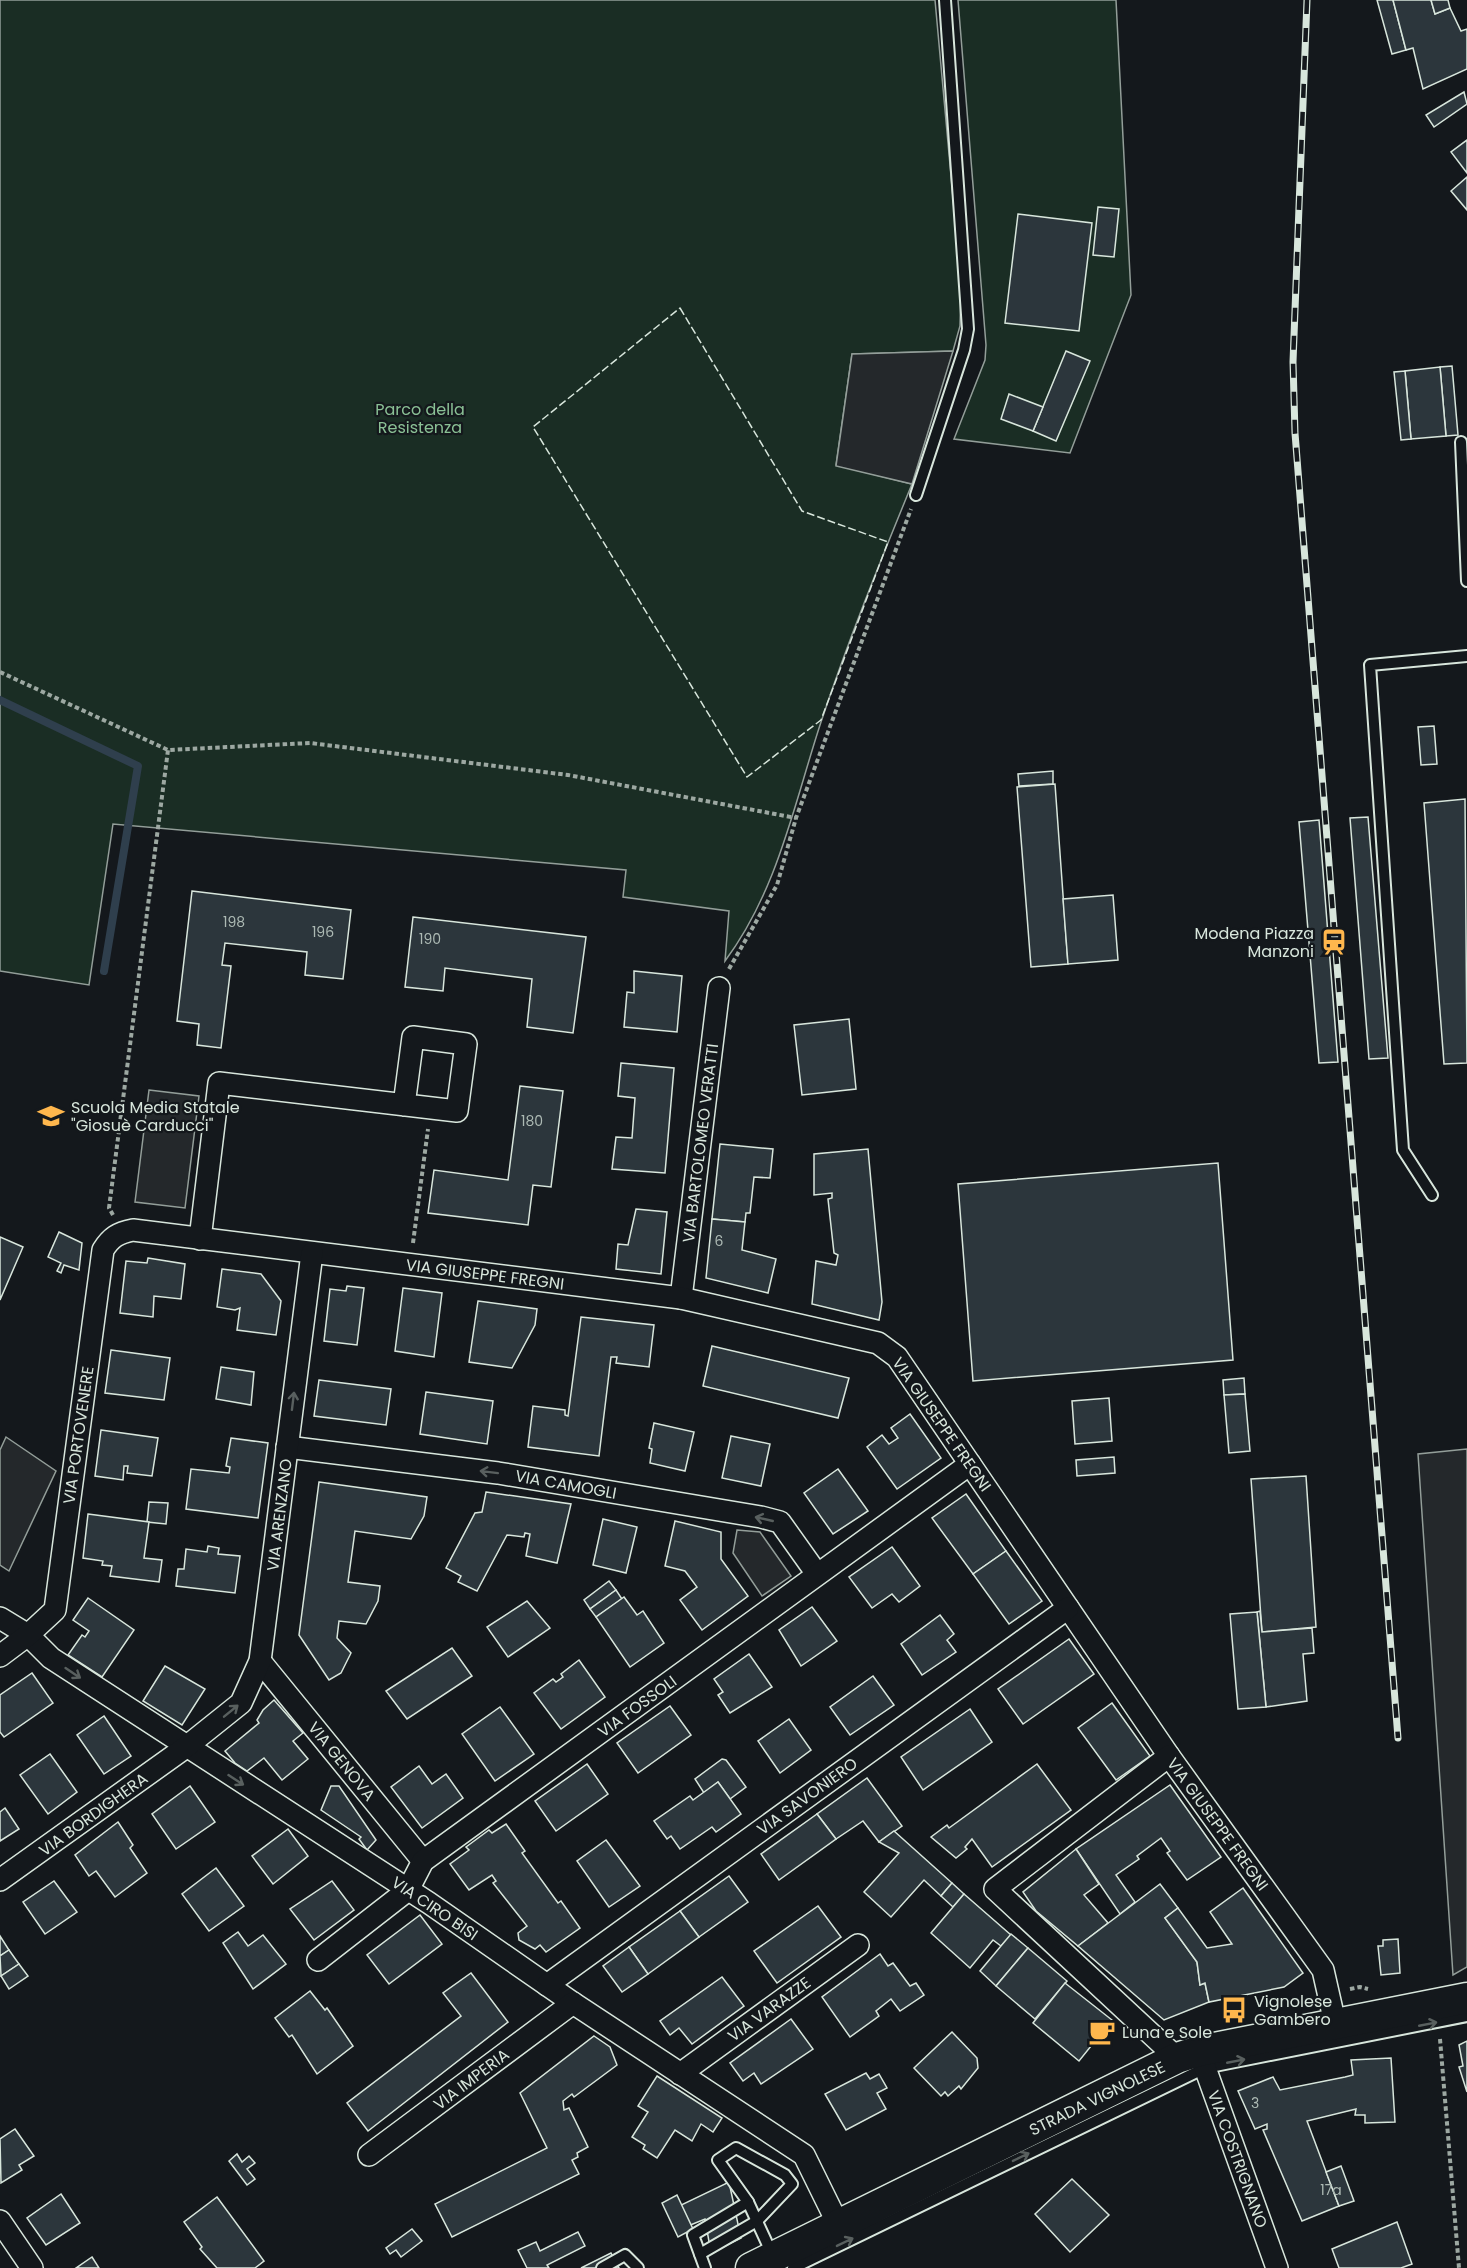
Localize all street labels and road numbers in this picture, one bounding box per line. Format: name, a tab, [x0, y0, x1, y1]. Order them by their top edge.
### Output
street label: VIA BARTOLOMEO VERATTI	[677, 1042, 724, 1244]
street label: VIA GIUSEPPE FREGNI	[405, 1253, 565, 1296]
street label: VIA GIUSEPPE FREGNI	[887, 1352, 997, 1496]
street label: VIA PORTOVENERE	[57, 1365, 100, 1506]
street label: VIA ARENZANO	[261, 1458, 298, 1573]
street label: VIA CAMOGLI	[513, 1464, 618, 1505]
street label: VIA FOSSOLI	[593, 1670, 682, 1743]
street label: VIA GENOVA	[303, 1717, 381, 1806]
street label: VIA SAVONIERO	[752, 1752, 862, 1841]
street label: VIA GIUSEPPE FREGNI	[1161, 1753, 1274, 1895]
street label: VIA BORDIGHERA	[34, 1767, 153, 1862]
street label: VIA CIRO BISI	[387, 1871, 482, 1946]
street label: VIA VARAZZE	[723, 1971, 815, 2047]
street label: VIA IMPERIA	[429, 2043, 514, 2116]
street label: STRADA VIGNOLESE	[1025, 2056, 1169, 2141]
street label: VIA COSTRIGNANO	[1202, 2087, 1273, 2231]

